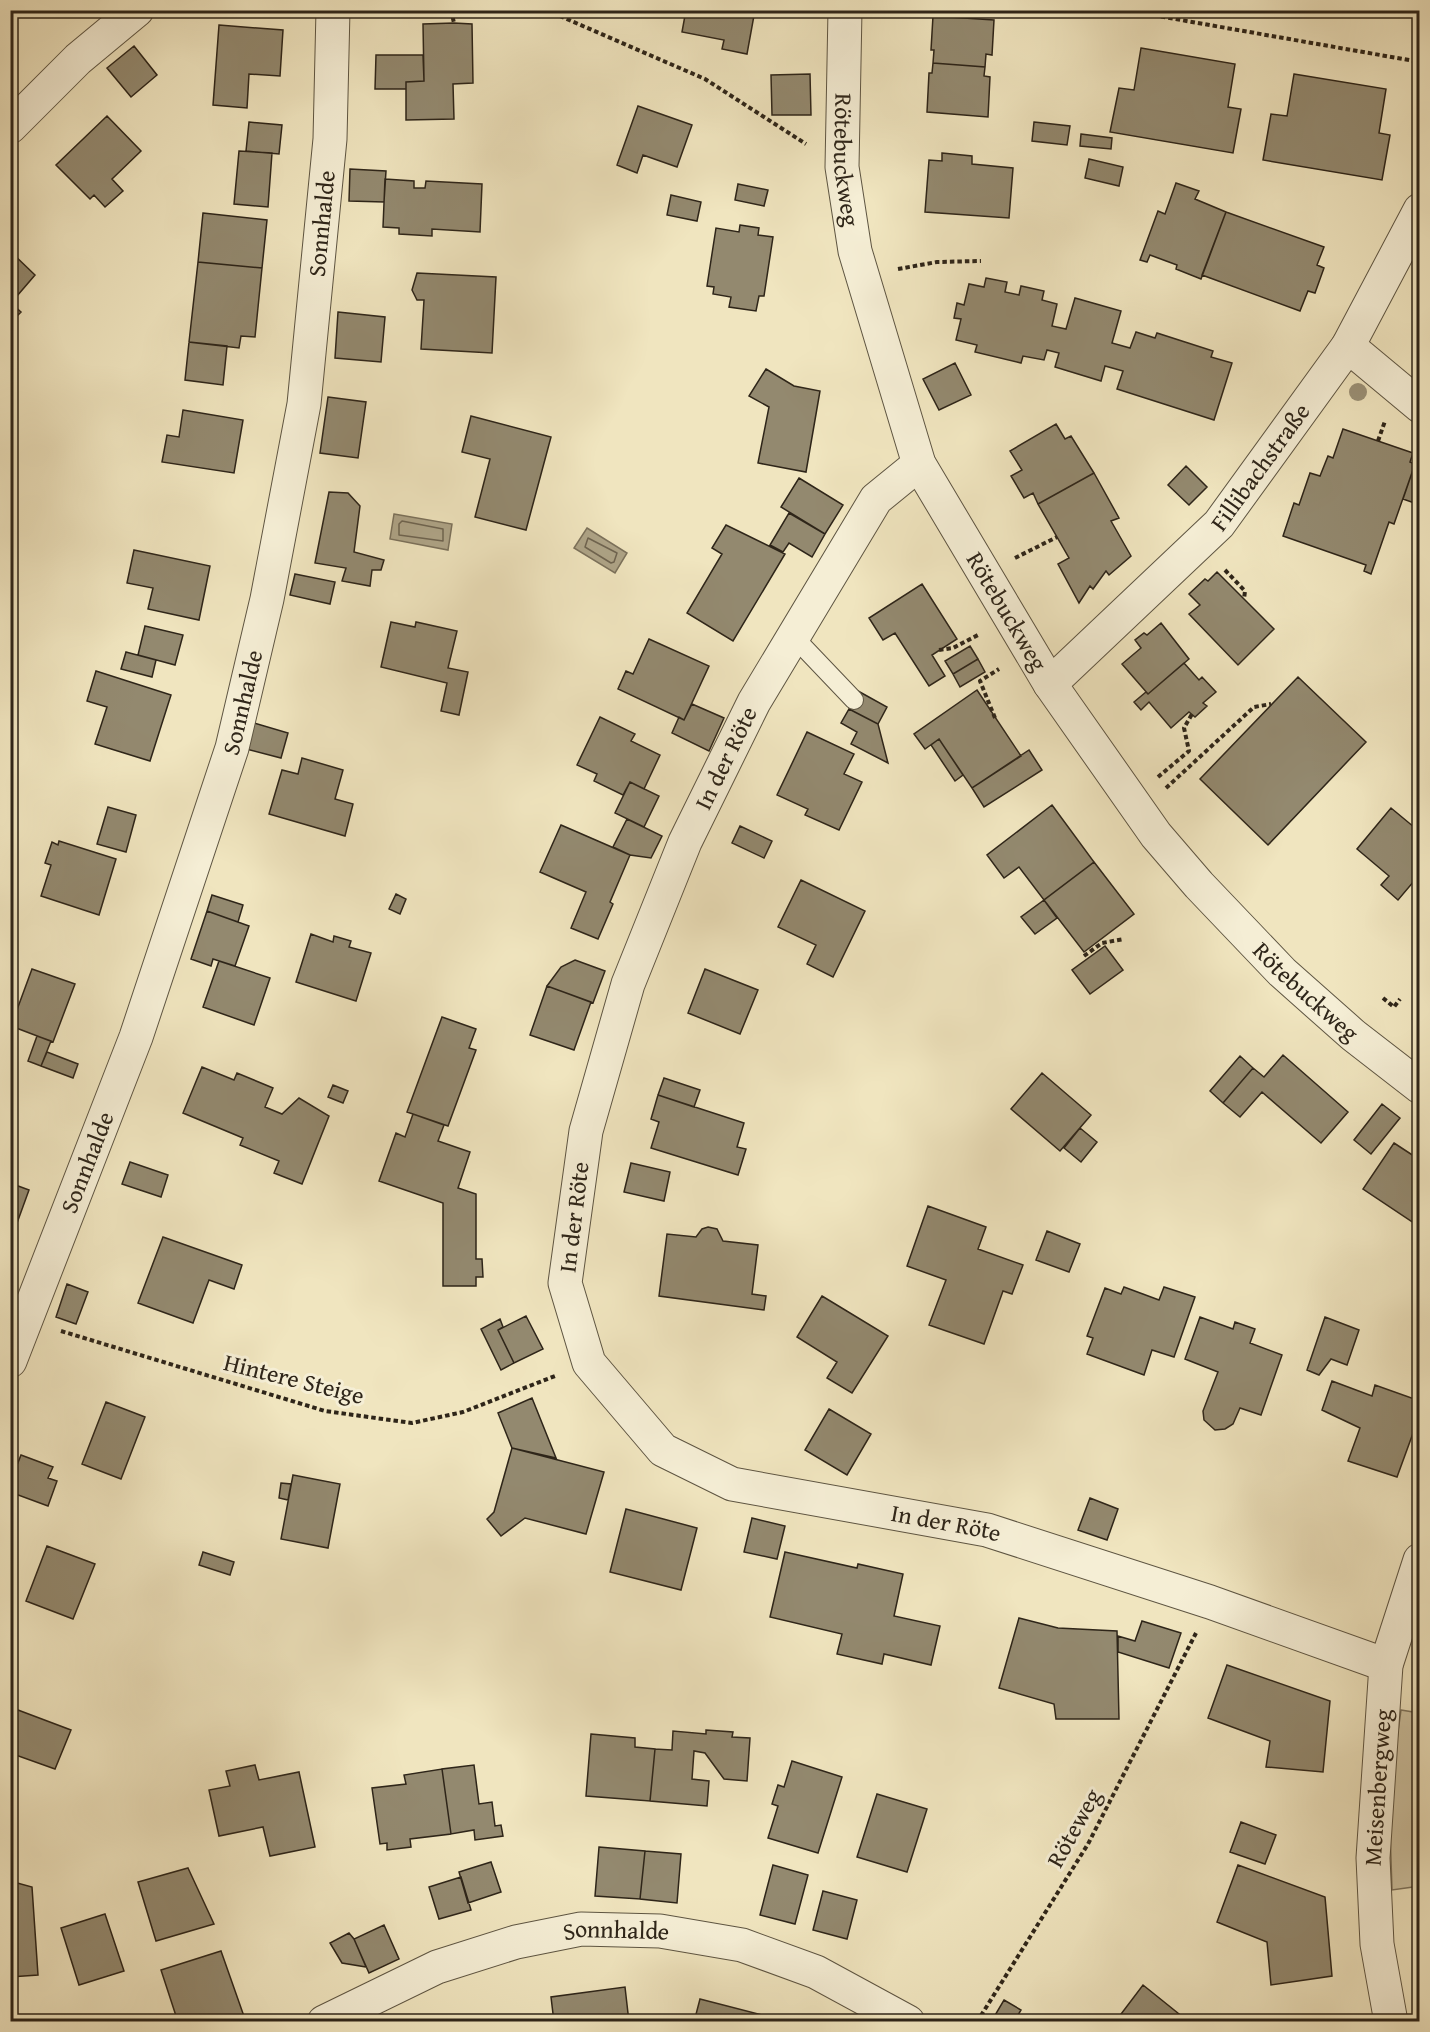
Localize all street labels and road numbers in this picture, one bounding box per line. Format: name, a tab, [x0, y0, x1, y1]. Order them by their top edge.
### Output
street label: Rötebuckweg	[825, 93, 869, 229]
street label: Sonnhalde	[299, 169, 344, 278]
street label: Fillibachstraße	[1201, 396, 1318, 538]
street label: Rötebuckweg	[958, 545, 1056, 677]
street label: Sonnhalde	[213, 646, 271, 759]
street label: In der Röte	[685, 700, 766, 815]
street label: Rötebuckweg	[1245, 934, 1367, 1050]
street label: Sonnhalde	[51, 1106, 122, 1218]
street label: In der Röte	[549, 1160, 598, 1274]
street label: Hintere Steige	[220, 1344, 368, 1413]
street label: In der Röte	[888, 1495, 1006, 1551]
street label: Meisenbergweg	[1355, 1708, 1400, 1867]
street label: Röteweg	[1038, 1782, 1110, 1874]
street label: Sonnhalde	[560, 1910, 672, 1949]

